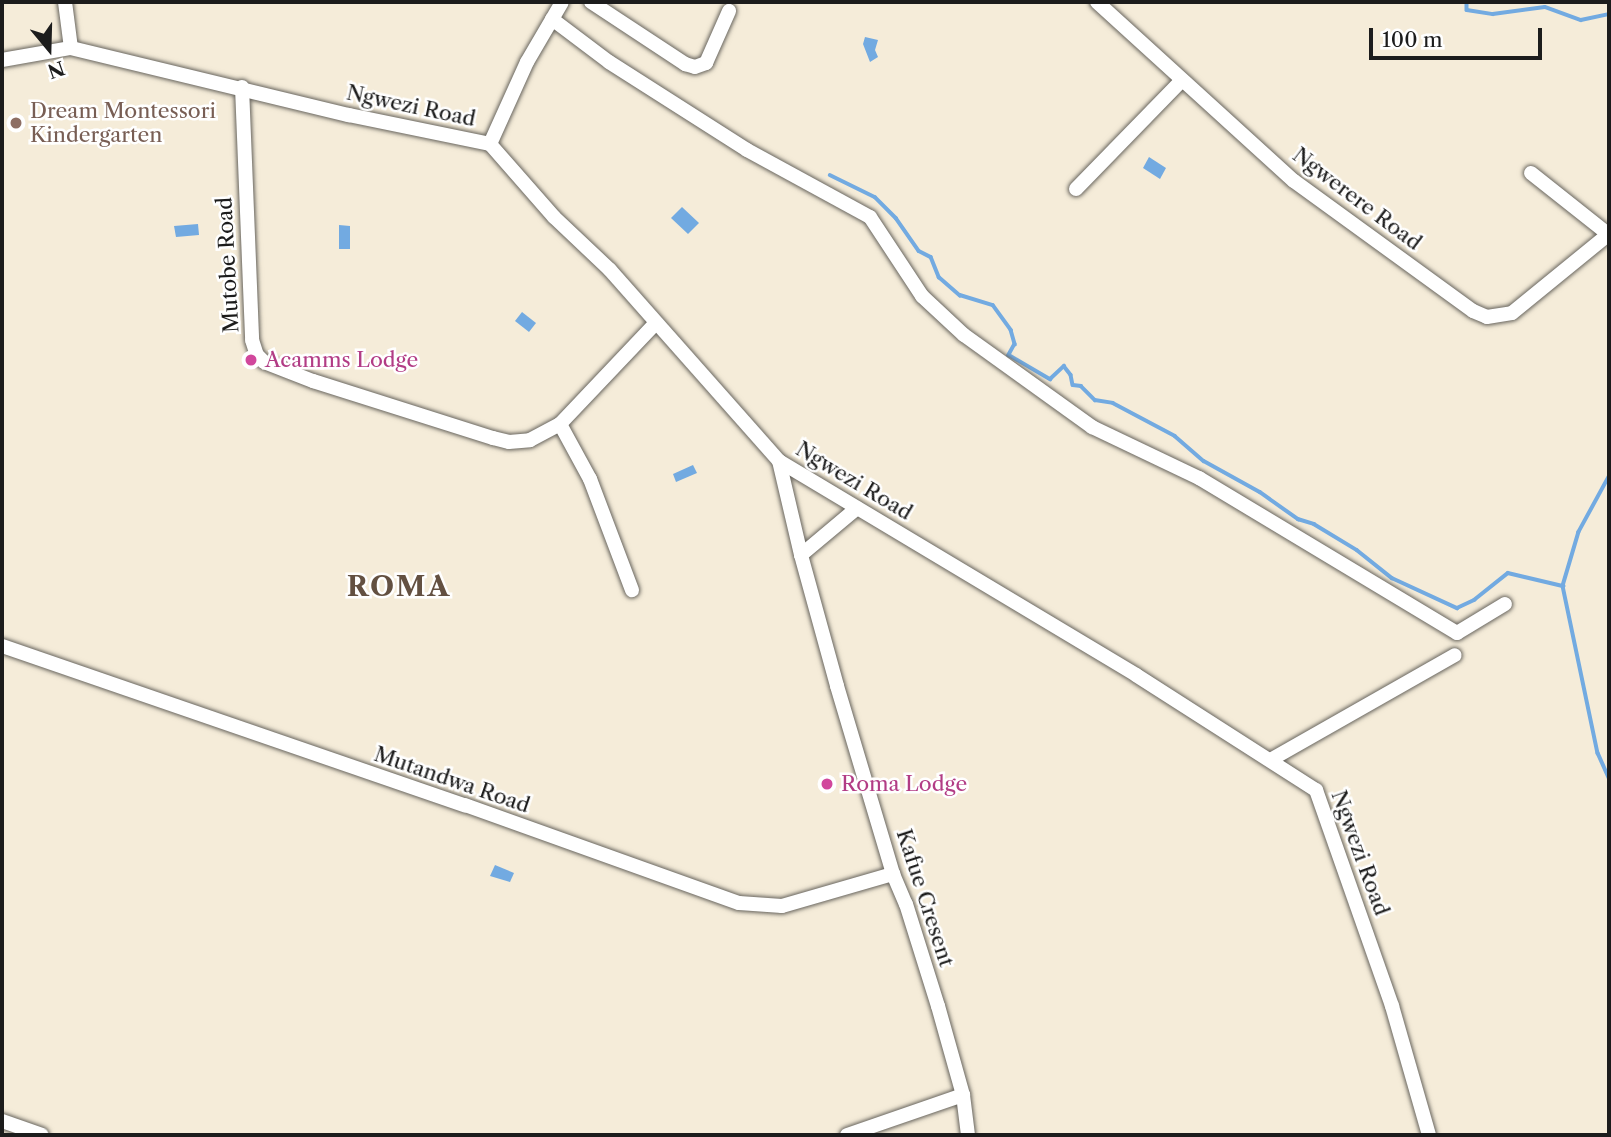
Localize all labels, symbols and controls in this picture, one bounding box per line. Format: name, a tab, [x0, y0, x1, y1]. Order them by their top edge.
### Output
north arrow	[14, 14, 84, 84]
scale bar	[1373, 14, 1546, 58]
text: 100 m	[1382, 27, 1443, 52]
text: N	[44, 56, 68, 83]
street label: Ngwezi Road	[344, 80, 478, 132]
place label: Dream Montessori Kindergarten	[30, 98, 216, 148]
marker: Dream Montessori Kindergarten	[8, 115, 24, 131]
street label: Ngwerere Road	[1288, 142, 1426, 256]
street label: Mutobe Road	[212, 196, 244, 334]
place label: Acamms Lodge	[265, 347, 418, 373]
marker: Acamms Lodge	[243, 352, 259, 368]
street label: Ngwezi Road	[791, 436, 917, 526]
district label: ROMA	[347, 569, 451, 603]
street label: Mutandwa Road	[371, 741, 533, 819]
place label: Roma Lodge	[841, 771, 967, 797]
marker: Roma Lodge	[819, 776, 835, 792]
street label: Ngwezi Road	[1326, 787, 1394, 919]
street label: Kafue Cresent	[891, 826, 959, 970]

